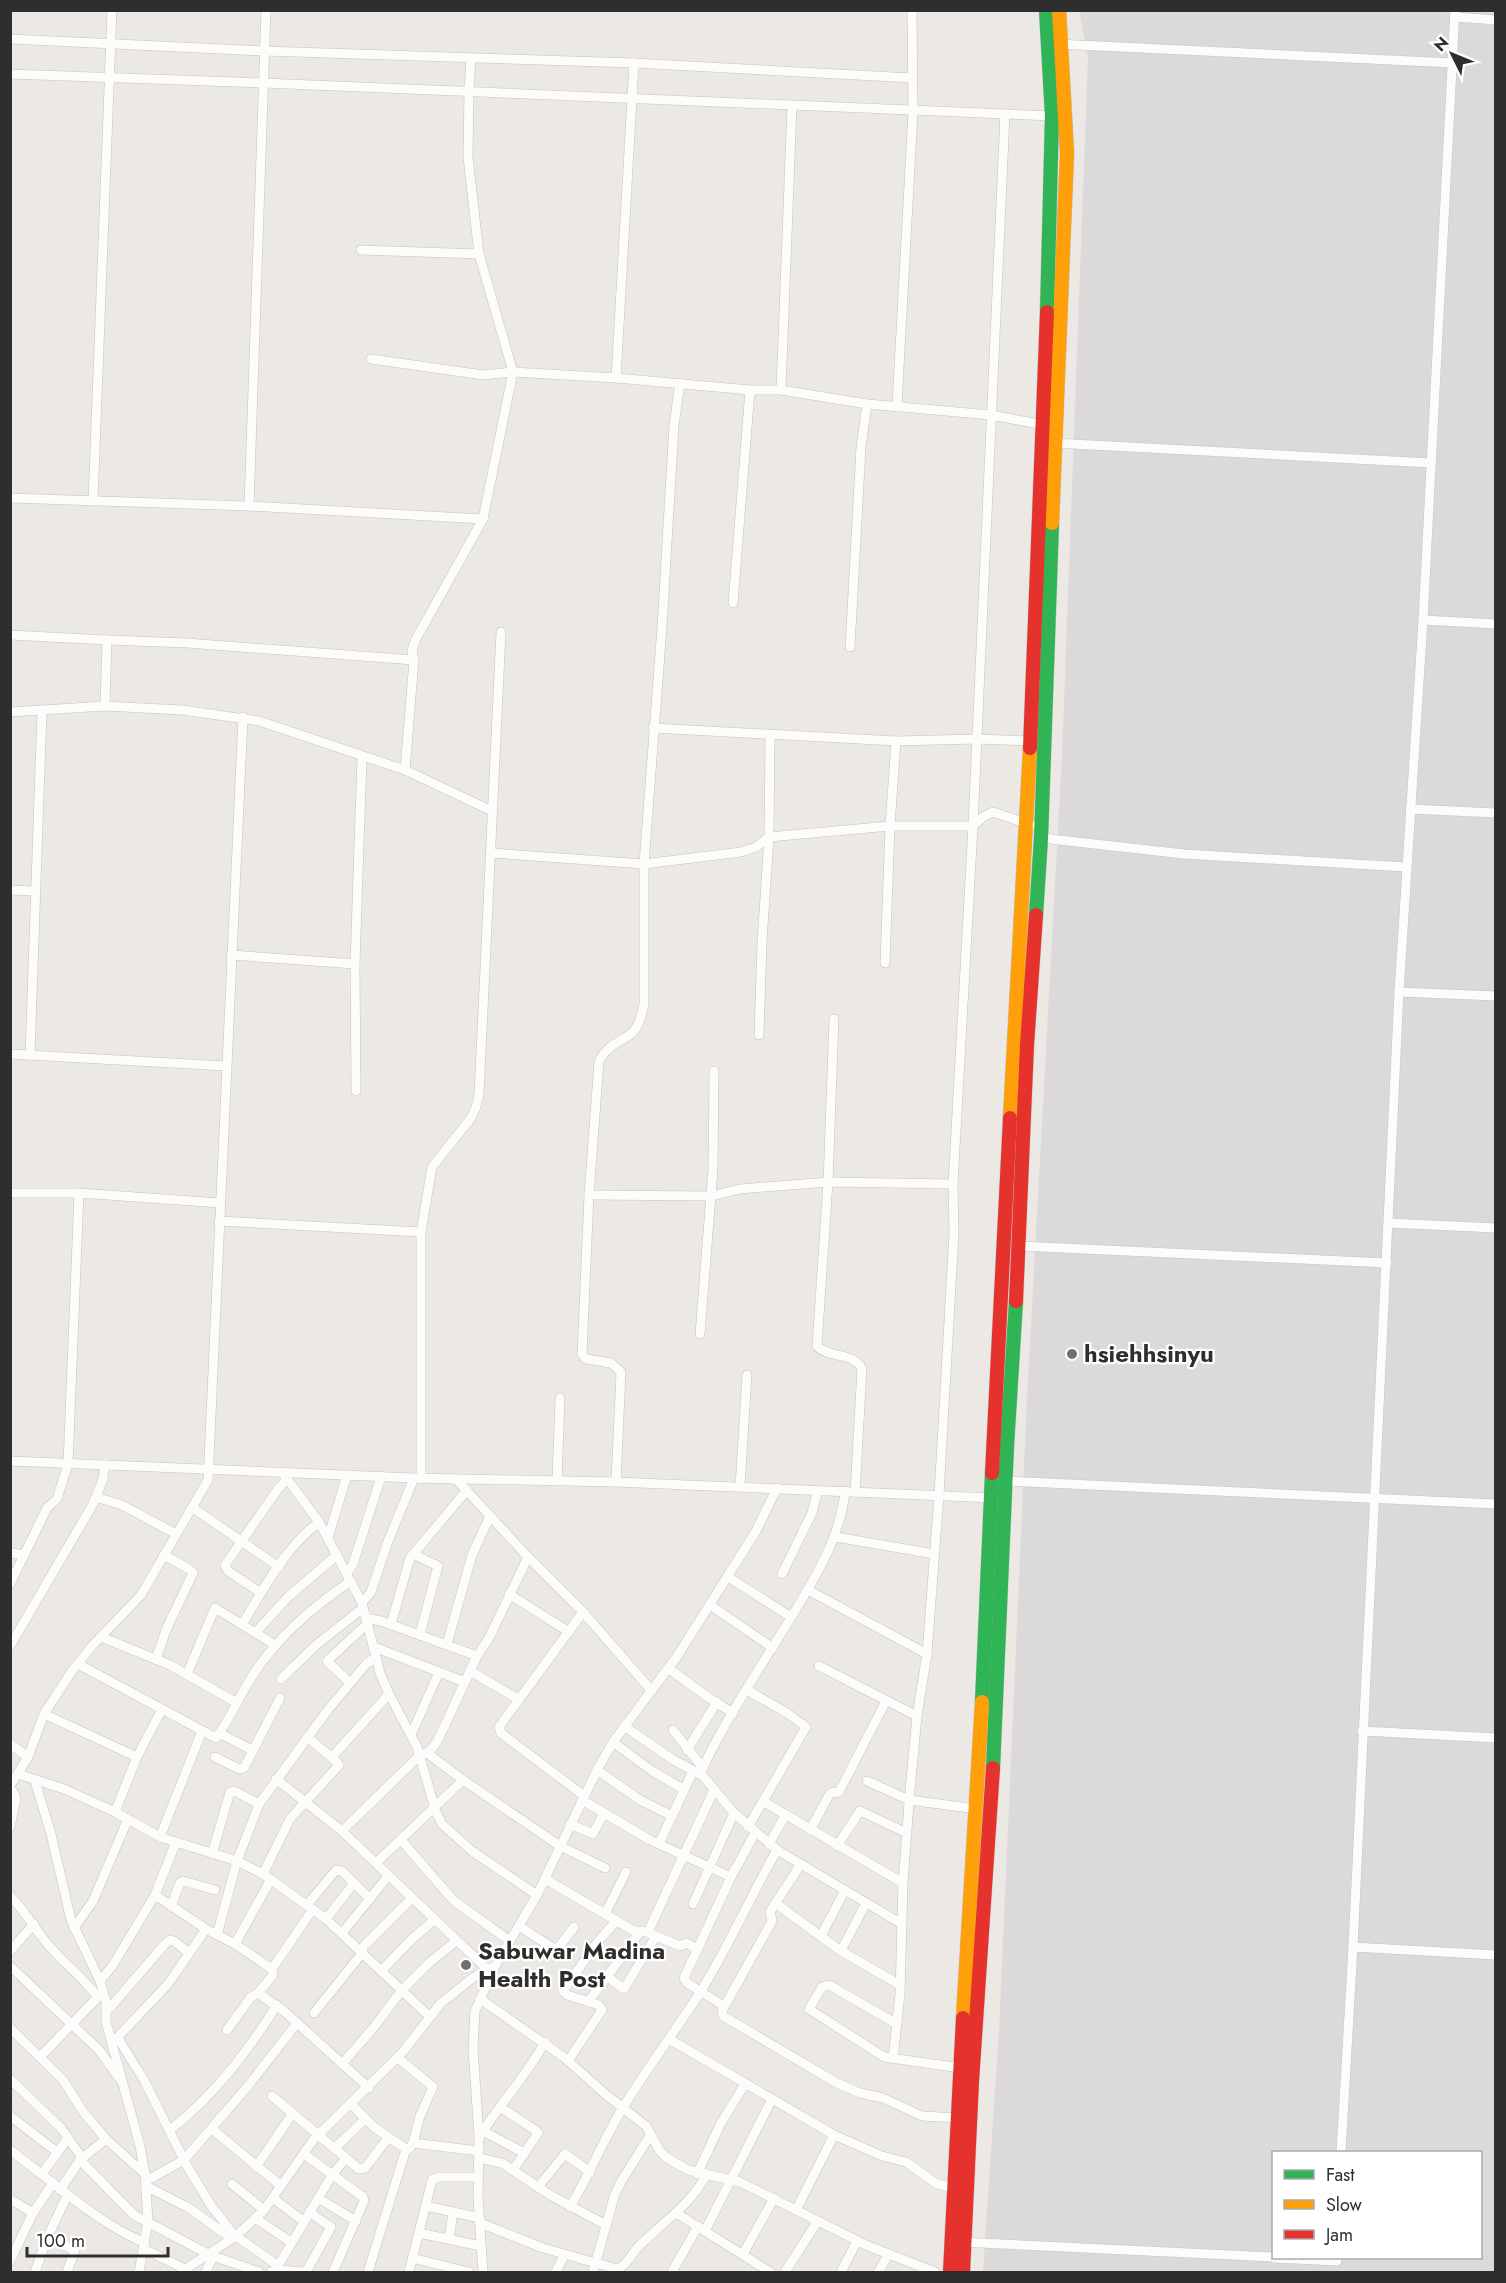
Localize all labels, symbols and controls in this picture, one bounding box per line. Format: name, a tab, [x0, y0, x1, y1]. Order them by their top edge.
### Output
north arrow	[1422, 24, 1482, 84]
text: N	[1429, 32, 1454, 57]
place label: hsiehhsinyu	[1084, 1336, 1214, 1371]
marker: hsiehhsinyu	[1065, 1347, 1079, 1361]
place label: Sabuwar Madina Health Post	[478, 1933, 665, 1996]
marker: Sabuwar Madina Health Post	[459, 1958, 473, 1972]
legend	[1272, 2151, 1482, 2259]
text: Fast	[1326, 2162, 1355, 2188]
text: Slow	[1326, 2192, 1363, 2218]
scale bar	[27, 2220, 168, 2258]
text: Jam	[1324, 2222, 1353, 2248]
text: 100 m	[36, 2228, 85, 2254]

